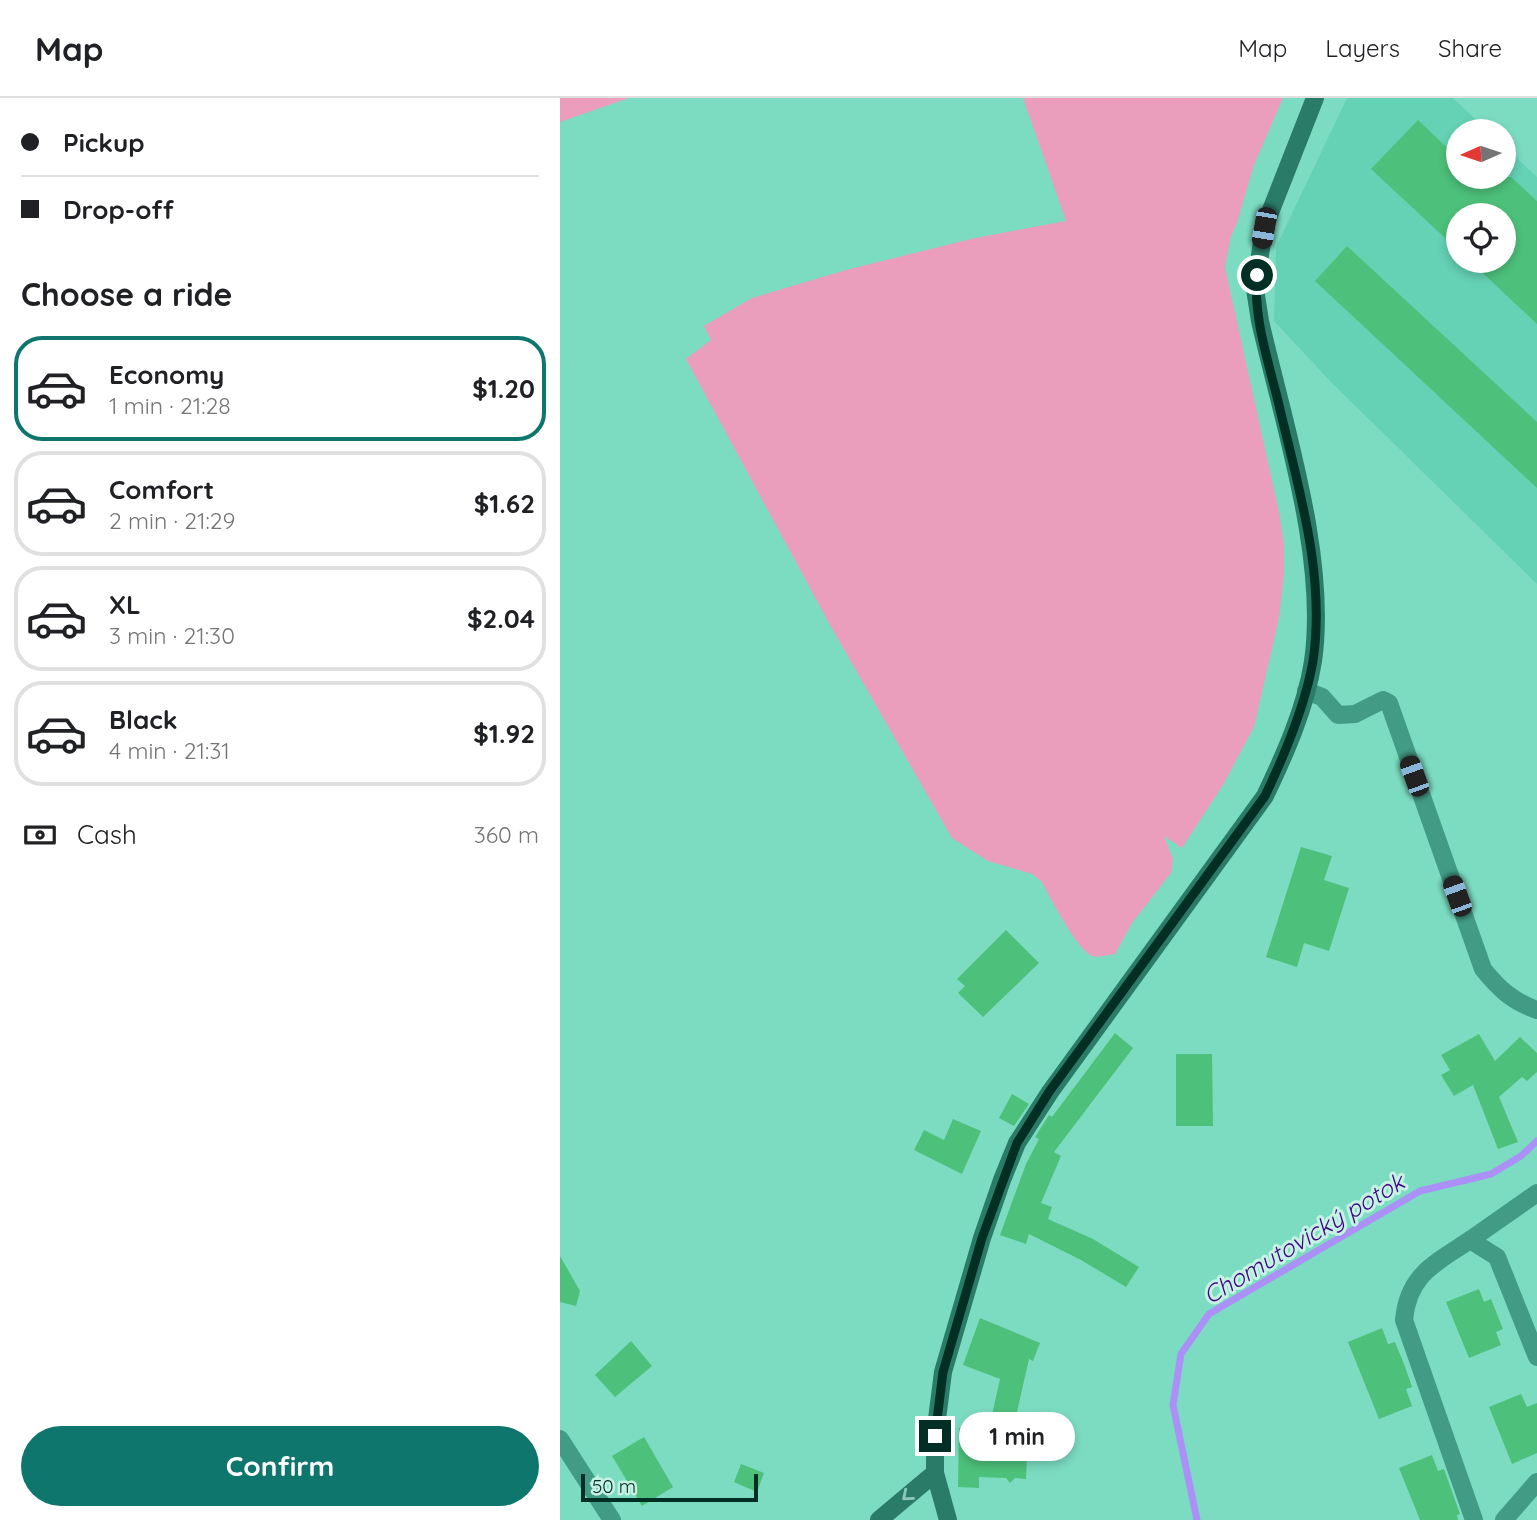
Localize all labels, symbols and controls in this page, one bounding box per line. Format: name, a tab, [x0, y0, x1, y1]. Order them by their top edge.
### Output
text: Map	[35, 28, 103, 69]
text: Map	[1238, 33, 1287, 63]
text: Layers	[1325, 33, 1400, 63]
text: Share	[1438, 33, 1502, 63]
north arrow	[1446, 119, 1516, 189]
map controls	[1446, 119, 1516, 273]
text: Pickup	[63, 126, 145, 159]
text: Drop-off	[63, 193, 174, 226]
button: locate	[1446, 203, 1516, 273]
car	[1251, 205, 1278, 251]
route start	[1241, 259, 1273, 291]
text: Choose a ride	[21, 274, 233, 314]
icon: car	[25, 357, 88, 420]
text: Economy	[109, 358, 224, 391]
text: $1.20	[472, 372, 535, 405]
text: 1 min · 21:28	[109, 391, 231, 420]
icon: car	[25, 472, 88, 535]
text: Comfort	[109, 473, 214, 506]
text: $1.62	[474, 487, 535, 520]
text: 2 min · 21:29	[109, 506, 235, 535]
icon: car	[25, 587, 88, 650]
text: XL	[109, 588, 141, 621]
text: $2.04	[467, 602, 535, 635]
text: 3 min · 21:30	[109, 621, 235, 650]
icon: car	[25, 702, 88, 765]
text: Black	[109, 703, 178, 736]
text: $1.92	[473, 717, 535, 750]
text: 4 min · 21:31	[109, 736, 230, 765]
car	[1397, 753, 1432, 799]
icon: cash	[21, 816, 59, 854]
text: Cash	[77, 818, 137, 851]
text: 360 m	[474, 820, 539, 849]
car	[1440, 873, 1475, 919]
water label: Chomutovický potok	[1197, 1165, 1411, 1310]
callout: 1 min	[960, 1412, 1075, 1460]
route end	[919, 1420, 951, 1452]
text: 1 min	[989, 1422, 1045, 1451]
button: Confirm	[21, 1426, 539, 1506]
scale bar	[581, 1471, 758, 1503]
text: 50 m	[592, 1474, 636, 1498]
one-way arrow	[902, 1488, 915, 1501]

